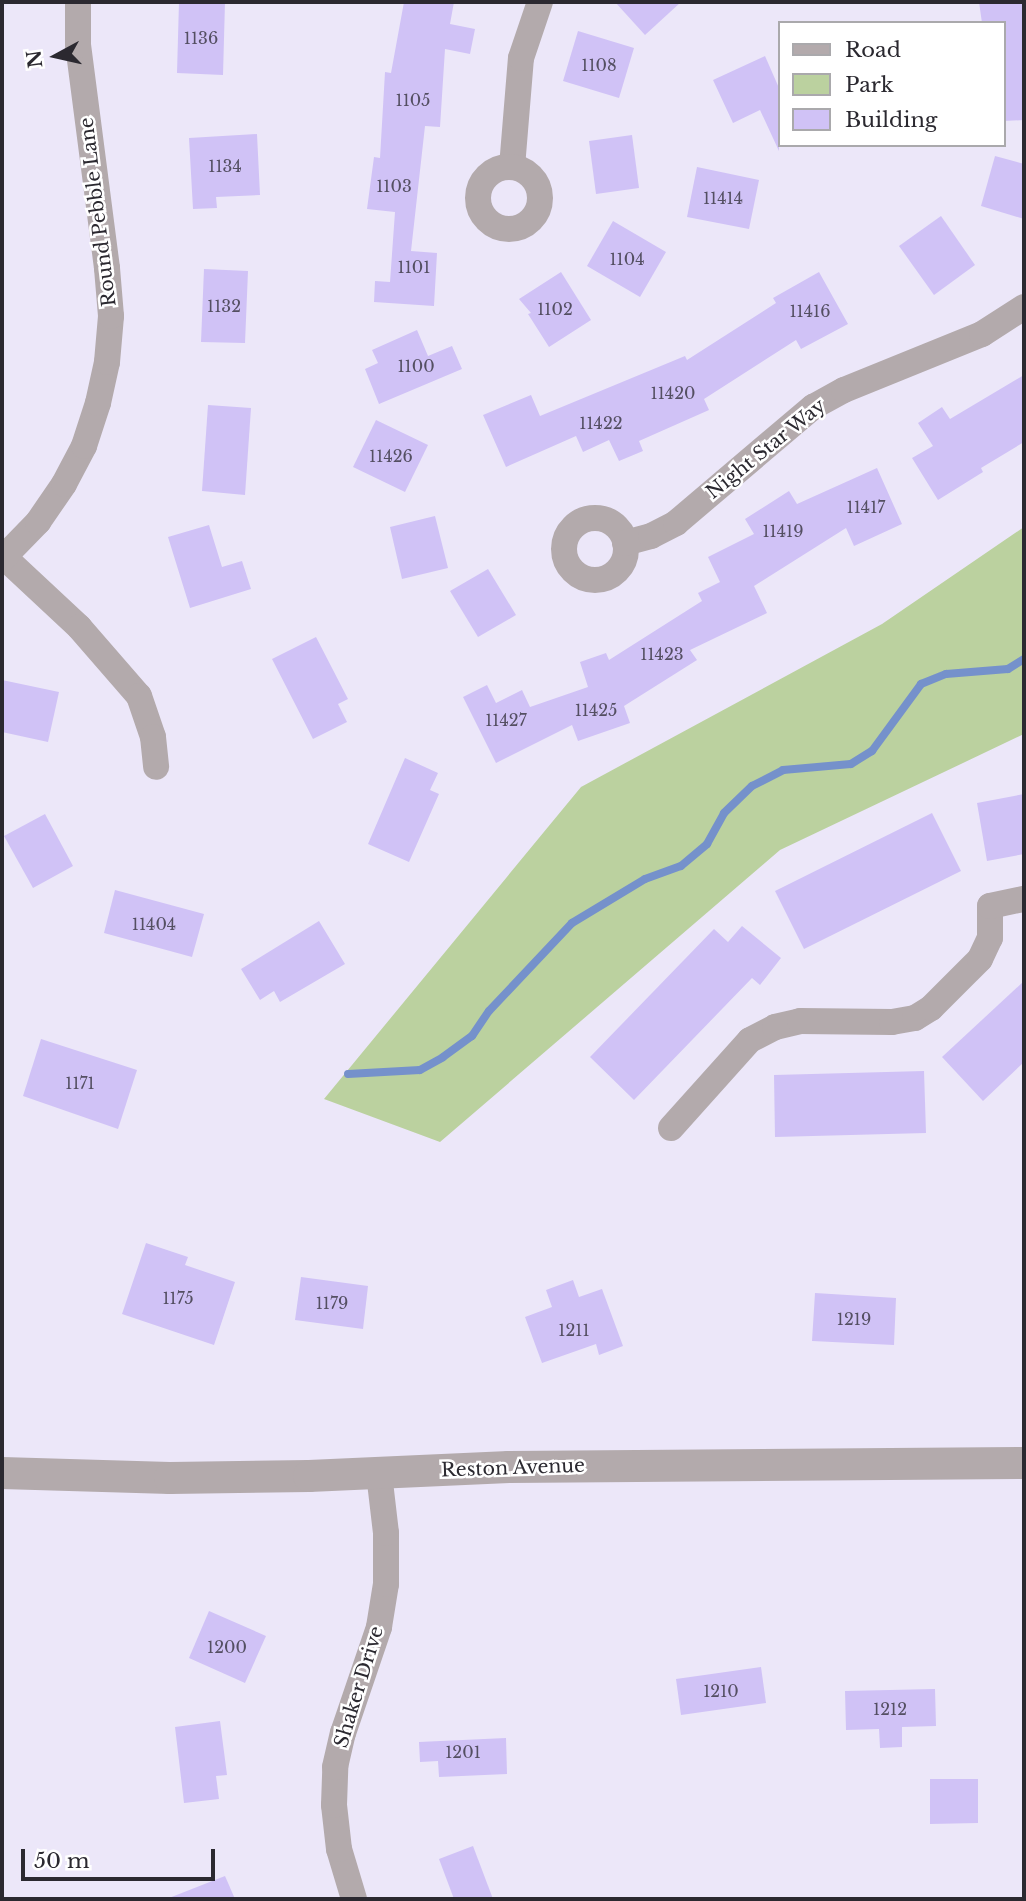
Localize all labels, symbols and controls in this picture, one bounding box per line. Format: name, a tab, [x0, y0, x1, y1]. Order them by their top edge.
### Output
north arrow	[21, 21, 91, 91]
legend	[778, 21, 1005, 147]
house number: 1136	[184, 28, 218, 48]
text: Road	[845, 37, 901, 63]
text: N	[22, 49, 47, 69]
house number: 1108	[581, 55, 617, 75]
text: Park	[845, 72, 894, 98]
house number: 1105	[396, 90, 430, 110]
text: Building	[845, 107, 937, 133]
street label: Round Pebble Lane	[75, 116, 121, 308]
house number: 1134	[208, 156, 242, 176]
house number: 1103	[376, 176, 412, 196]
house number: 11414	[703, 188, 743, 208]
house number: 1104	[609, 249, 645, 269]
house number: 1101	[398, 257, 430, 277]
house number: 1132	[207, 296, 241, 316]
house number: 1102	[537, 299, 573, 319]
house number: 11416	[789, 301, 831, 321]
house number: 1100	[397, 356, 435, 376]
house number: 11420	[651, 383, 695, 403]
street label: Night Star Way	[701, 394, 831, 504]
house number: 11422	[579, 413, 623, 433]
house number: 11426	[369, 446, 413, 466]
house number: 11417	[847, 497, 885, 517]
house number: 11419	[762, 521, 804, 541]
house number: 11423	[640, 644, 684, 664]
house number: 11425	[575, 700, 617, 720]
house number: 11427	[485, 710, 527, 730]
house number: 11404	[132, 914, 176, 934]
house number: 1171	[65, 1073, 95, 1093]
house number: 1175	[162, 1288, 194, 1308]
house number: 1179	[316, 1293, 348, 1313]
house number: 1219	[837, 1309, 871, 1329]
house number: 1211	[558, 1320, 590, 1340]
street label: Reston Avenue	[440, 1454, 586, 1482]
street label: Shaker Drive	[330, 1623, 388, 1751]
house number: 1200	[207, 1637, 247, 1657]
house number: 1210	[703, 1681, 739, 1701]
house number: 1212	[873, 1699, 907, 1719]
house number: 1201	[445, 1742, 481, 1762]
scale bar	[24, 1834, 219, 1878]
text: 50 m	[34, 1848, 89, 1874]

